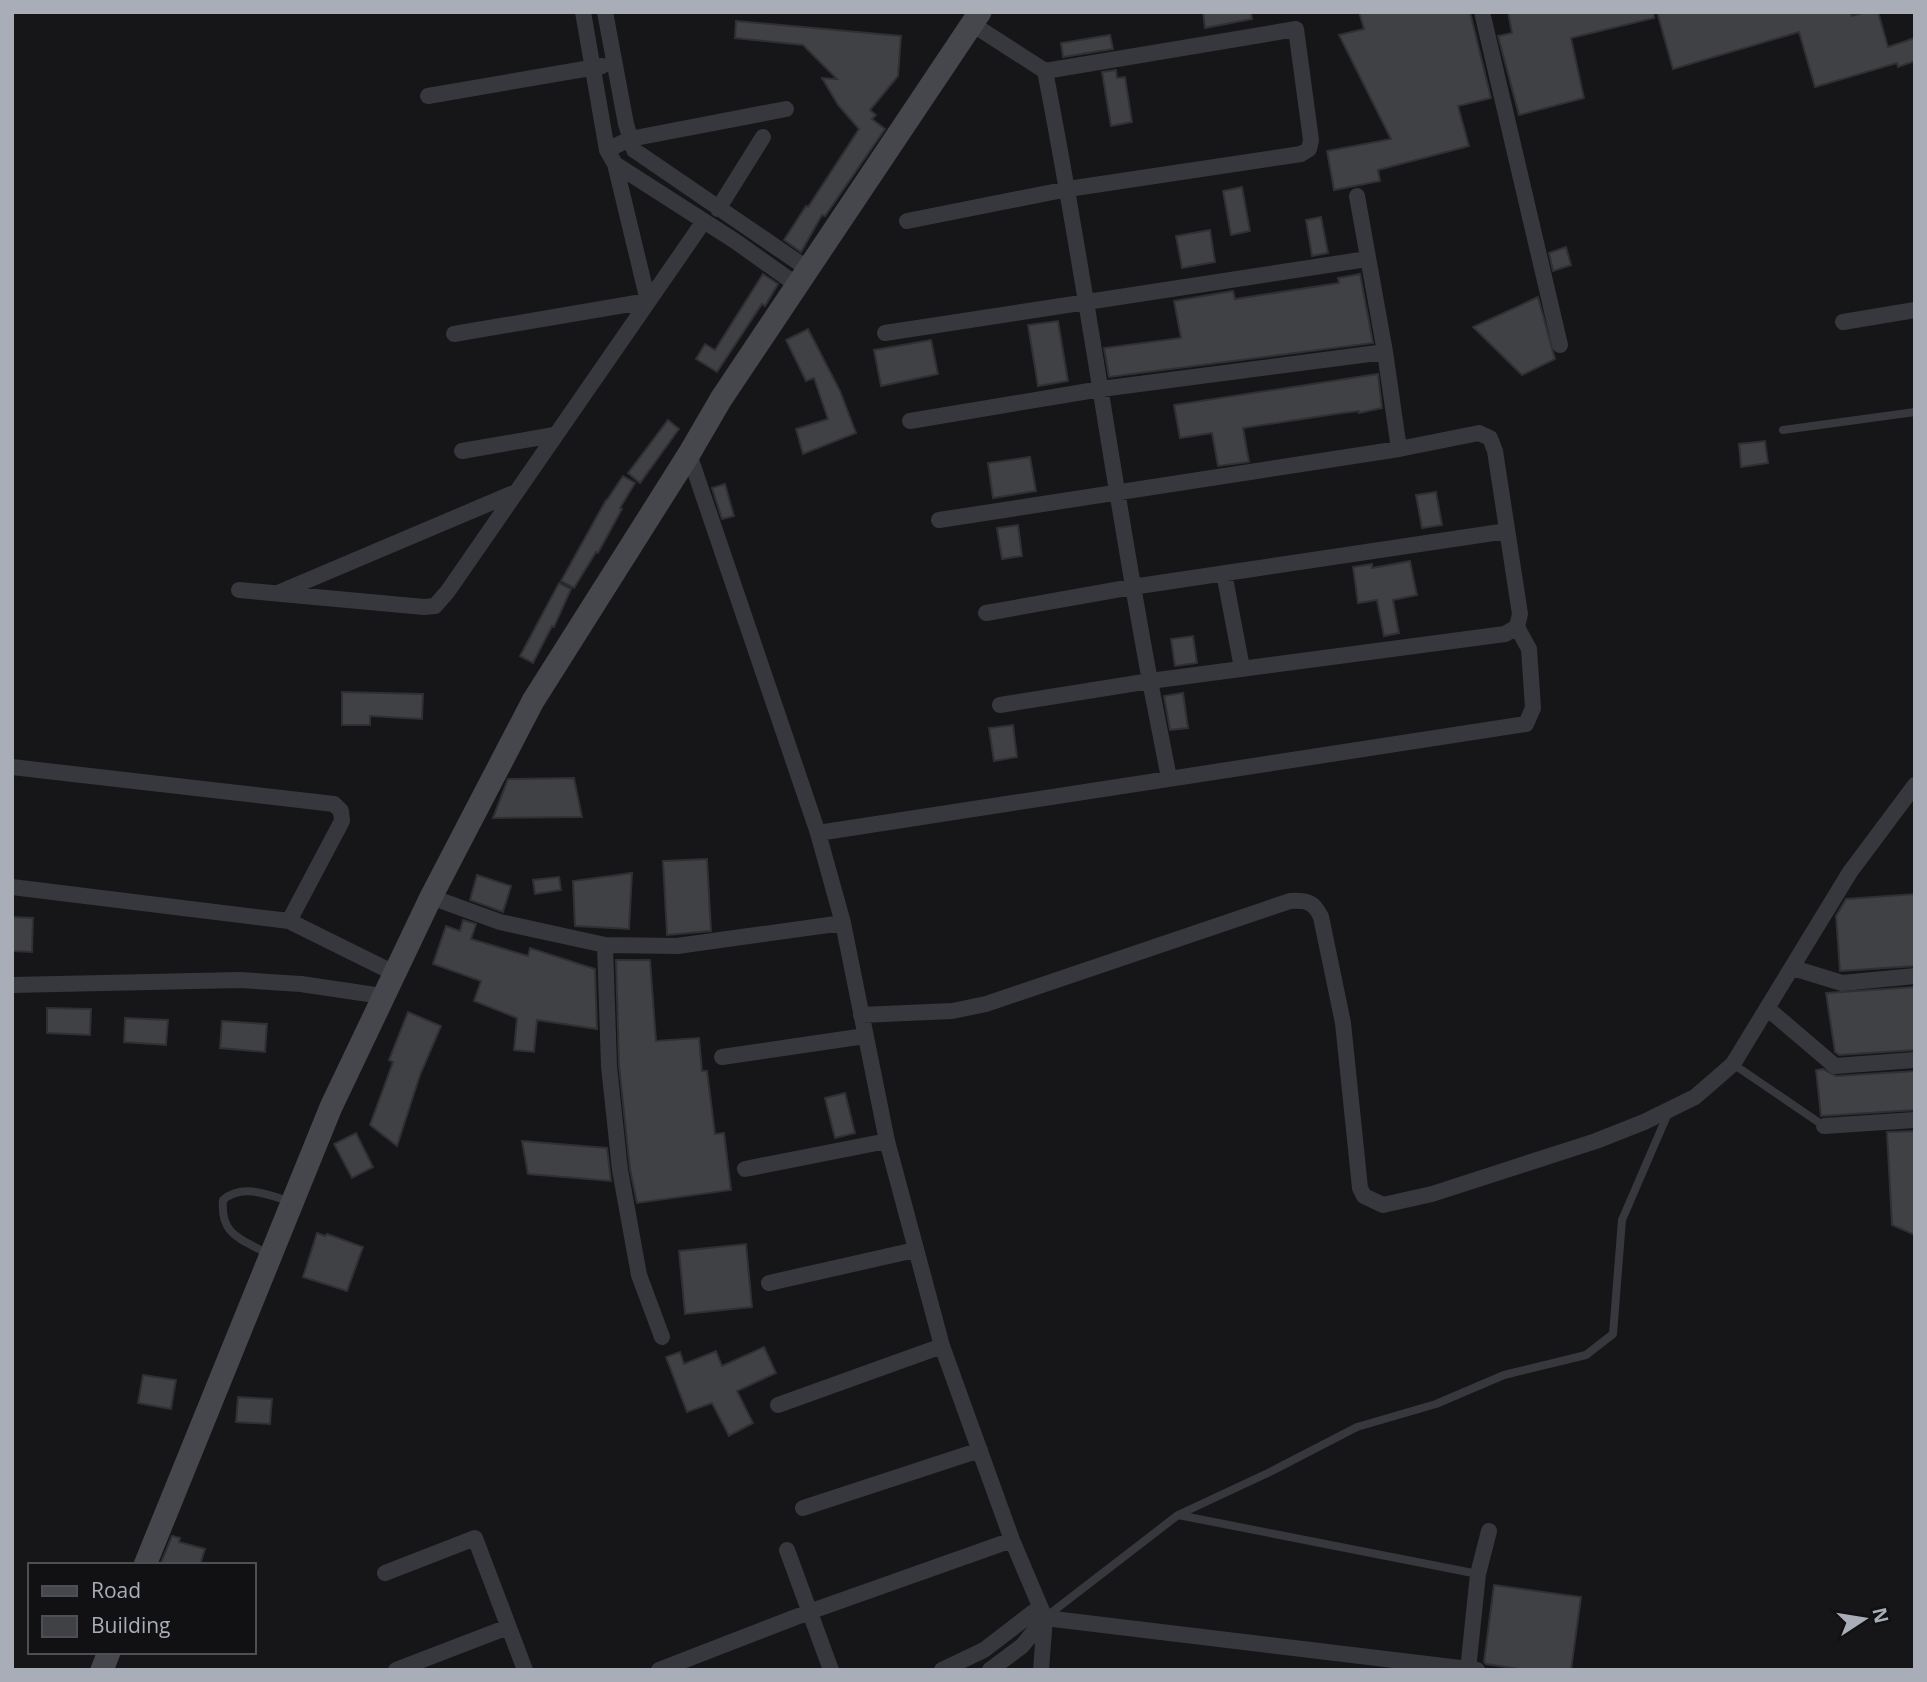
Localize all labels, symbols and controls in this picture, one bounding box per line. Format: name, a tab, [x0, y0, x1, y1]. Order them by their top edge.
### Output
legend	[28, 1563, 256, 1654]
text: Road	[91, 1576, 141, 1604]
north arrow	[1829, 1584, 1899, 1654]
text: N	[1866, 1605, 1895, 1626]
text: Building	[91, 1611, 170, 1639]

